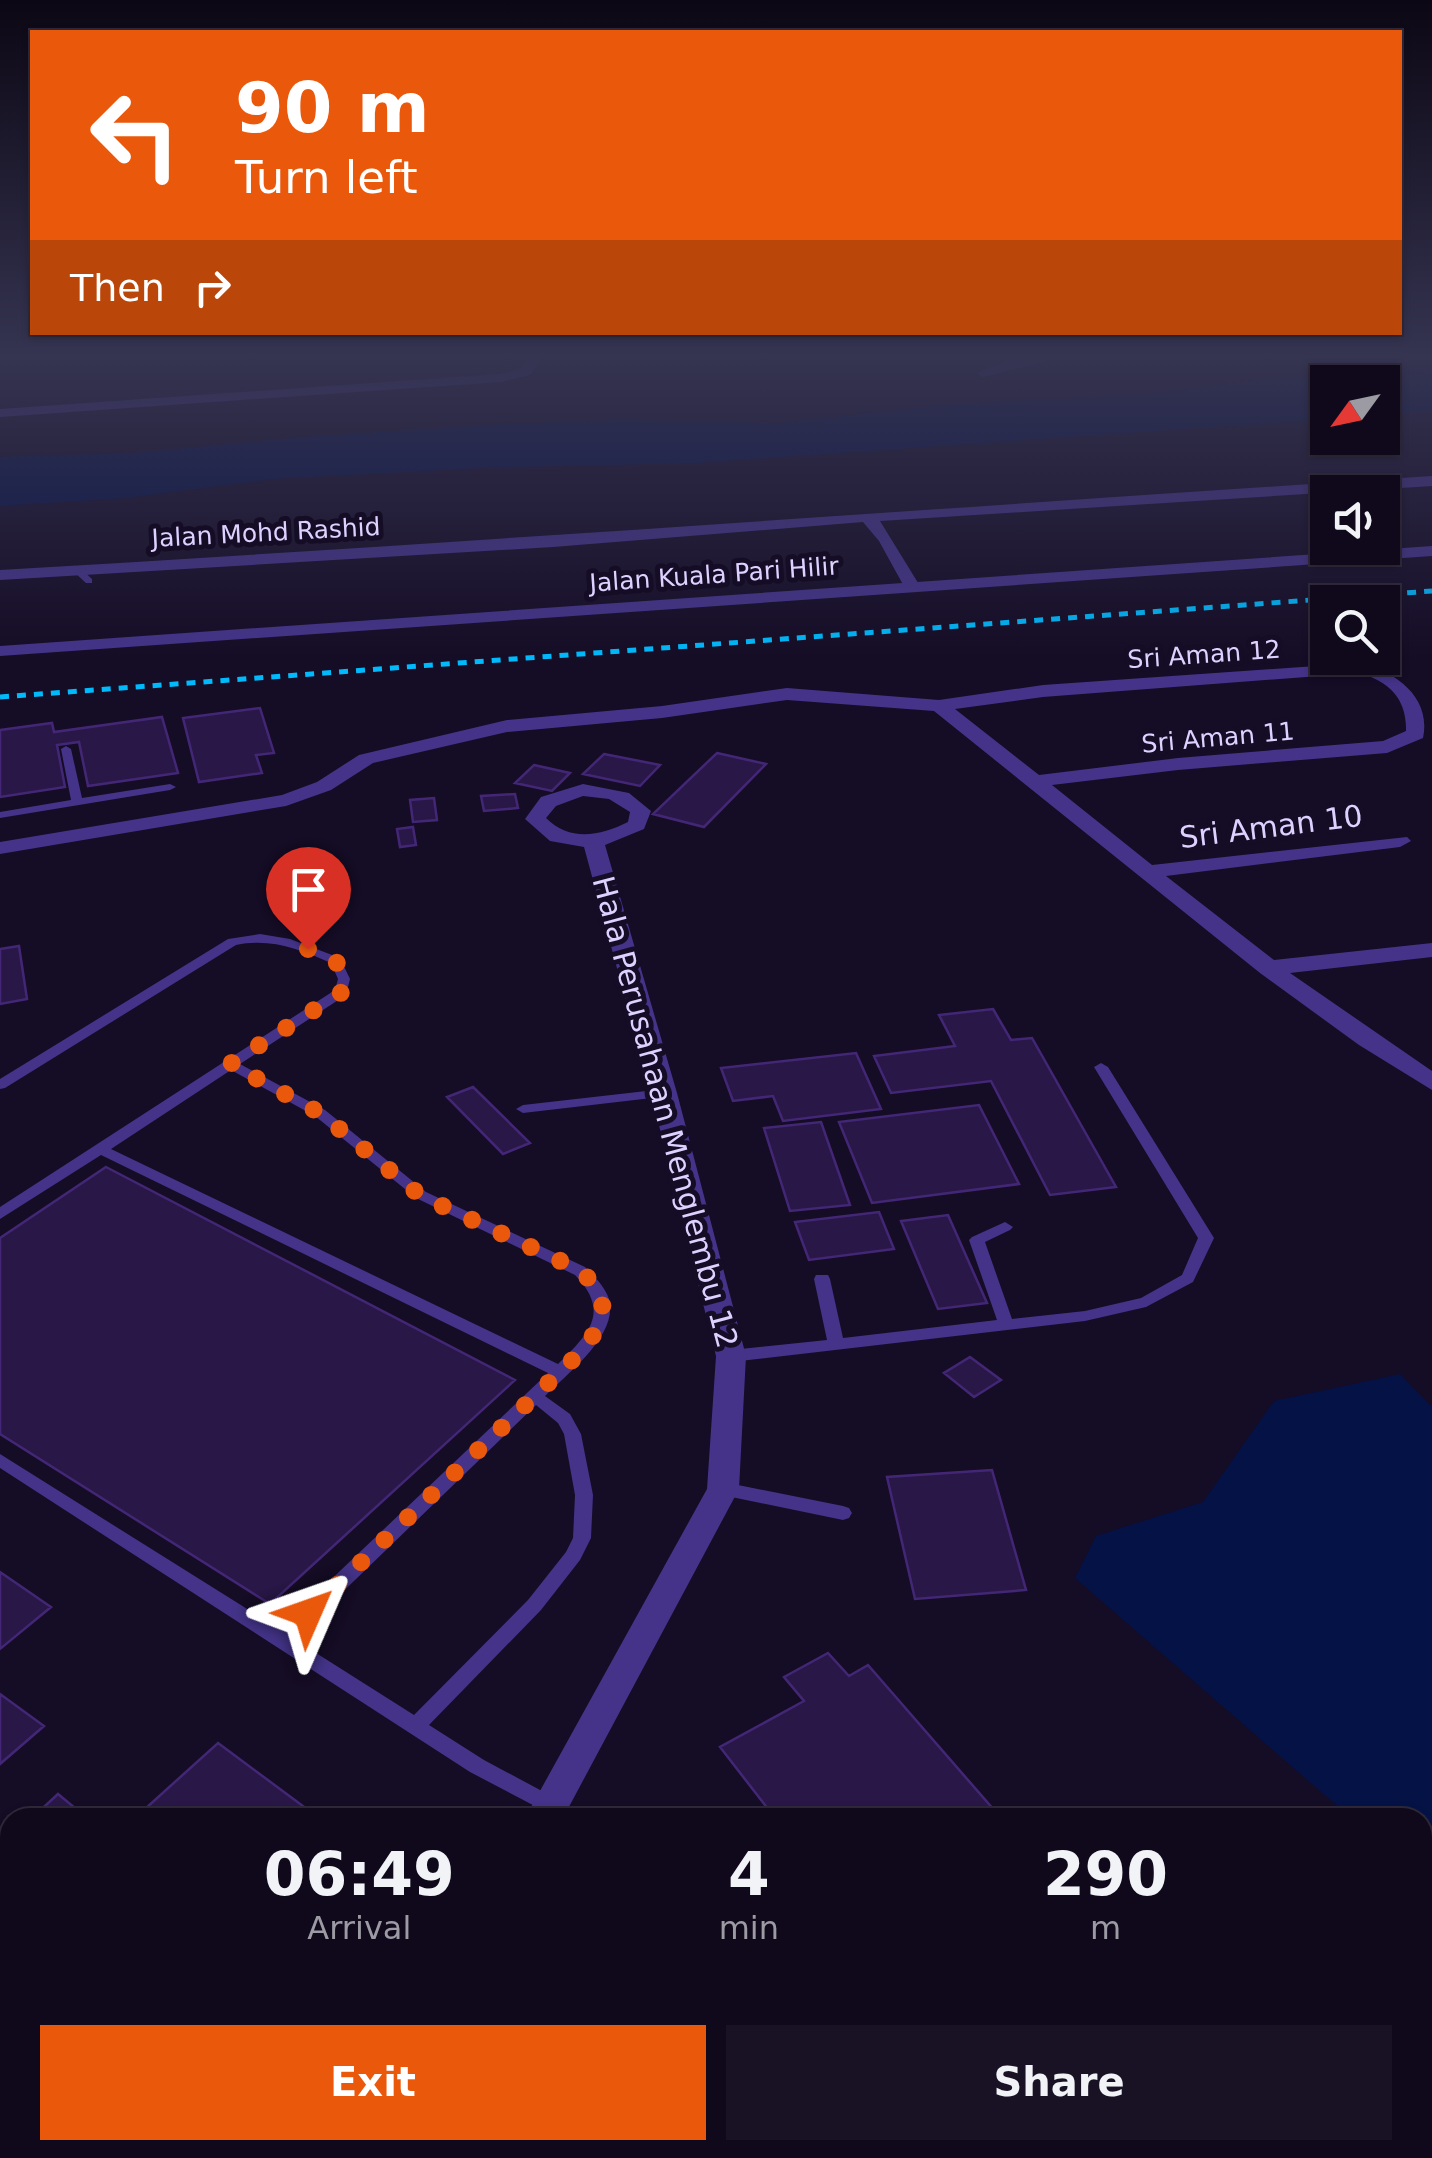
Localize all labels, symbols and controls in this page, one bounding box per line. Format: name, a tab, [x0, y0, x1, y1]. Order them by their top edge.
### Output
text: 90 m	[235, 67, 430, 149]
icon: left	[70, 70, 200, 200]
text: Turn left	[235, 151, 418, 204]
icon: right	[185, 260, 240, 315]
text: Then	[70, 266, 165, 310]
north arrow	[1310, 365, 1400, 455]
map controls	[1310, 365, 1400, 675]
button: sound	[1310, 475, 1400, 565]
street label: Jalan Mohd Rashid	[149, 512, 381, 553]
street label: Jalan Kuala Pari Hilir	[587, 551, 840, 598]
button: search	[1310, 585, 1400, 675]
street label: Sri Aman 12	[1126, 635, 1282, 674]
street label: Sri Aman 11	[1140, 716, 1296, 759]
street label: Sri Aman 10	[1177, 798, 1364, 855]
pin	[266, 847, 351, 950]
icon: arrive	[281, 862, 336, 917]
street label: Hala Perusahaan Menglembu 12	[586, 872, 745, 1351]
position arrow	[256, 1561, 360, 1665]
text: 06:49	[264, 1839, 455, 1909]
text: 4	[728, 1839, 770, 1909]
text: 290	[1043, 1839, 1168, 1909]
text: Arrival	[307, 1909, 411, 1947]
text: min	[719, 1909, 779, 1947]
text: m	[1090, 1909, 1121, 1947]
button: Exit	[40, 2025, 706, 2140]
button: Share	[726, 2025, 1392, 2140]

